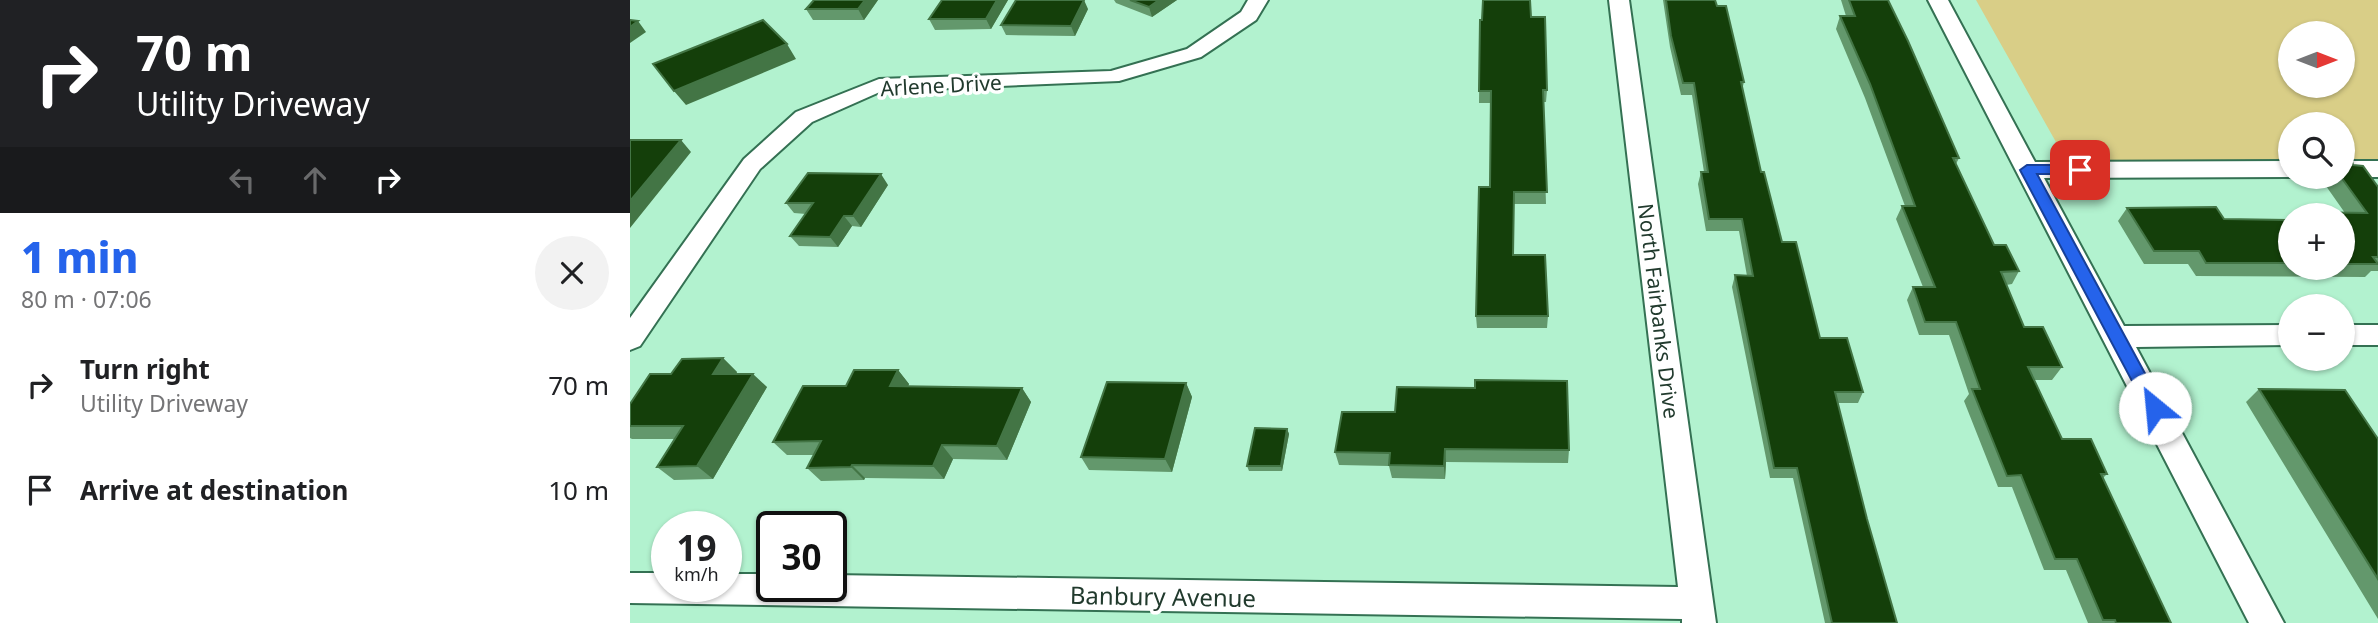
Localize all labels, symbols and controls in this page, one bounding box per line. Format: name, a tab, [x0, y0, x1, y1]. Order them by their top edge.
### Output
text: 70 m	[136, 19, 253, 85]
north arrow	[2278, 21, 2356, 98]
map controls	[2278, 21, 2355, 371]
icon: right	[21, 28, 112, 119]
street label: Arlene Drive	[880, 68, 1002, 102]
text: Utility Driveway	[136, 82, 370, 125]
button: search	[2278, 112, 2355, 189]
pin	[2050, 140, 2110, 200]
icon: arrive	[2061, 151, 2099, 189]
icon: left	[223, 161, 261, 199]
icon: ahead	[296, 161, 334, 199]
icon: right	[369, 161, 407, 199]
street label: North Fairbanks Drive	[1632, 202, 1686, 420]
button: +	[2278, 203, 2355, 280]
text: 1 min	[21, 228, 138, 285]
button: close	[535, 236, 609, 310]
text: 80 m · 07:06	[21, 283, 152, 315]
button: −	[2278, 294, 2355, 371]
text: Turn right	[80, 351, 210, 387]
icon: right	[21, 366, 59, 404]
text: 70 m	[548, 367, 609, 403]
position arrow	[2118, 371, 2192, 445]
text: Utility Driveway	[80, 387, 248, 419]
icon: arrive	[21, 471, 59, 509]
text: Arrive at destination	[80, 472, 349, 508]
text: 10 m	[548, 472, 609, 508]
speed limit sign: 30	[756, 511, 847, 602]
text: 19	[676, 524, 717, 571]
text: km/h	[674, 562, 719, 586]
street label: Banbury Avenue	[1070, 578, 1256, 614]

